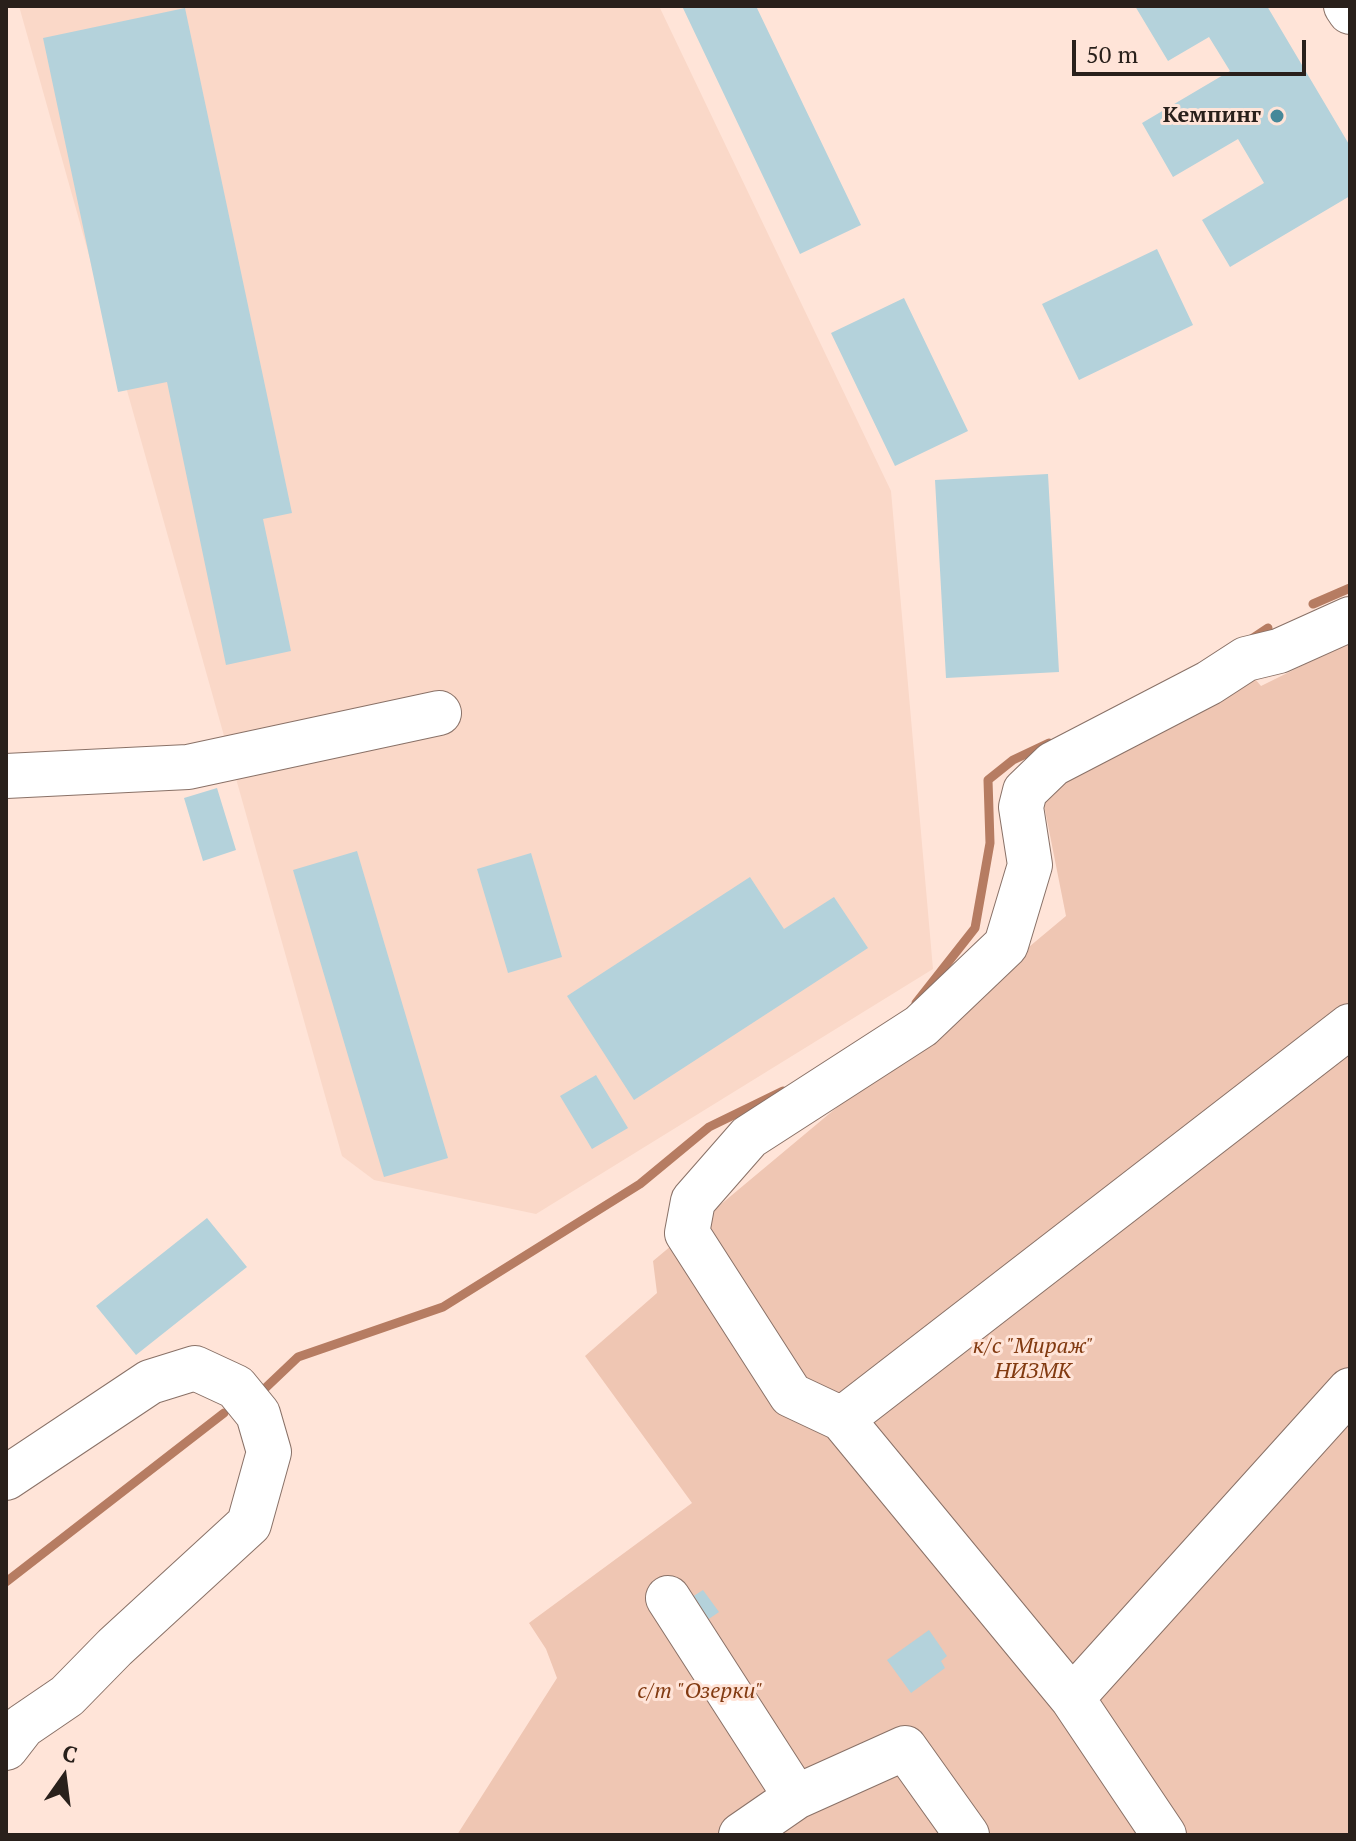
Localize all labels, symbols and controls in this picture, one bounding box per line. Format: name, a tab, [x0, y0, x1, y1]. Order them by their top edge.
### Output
scale bar	[1076, 24, 1310, 74]
text: 50 m	[1086, 38, 1138, 70]
place label: Кемпинг	[1163, 103, 1261, 129]
marker: Кемпинг	[1268, 107, 1286, 125]
park label: к/с "Мираж" НИЗМК	[973, 1334, 1093, 1386]
park label: с/т "Озерки"	[637, 1679, 763, 1705]
north arrow	[24, 1737, 104, 1817]
text: С	[59, 1737, 80, 1769]

